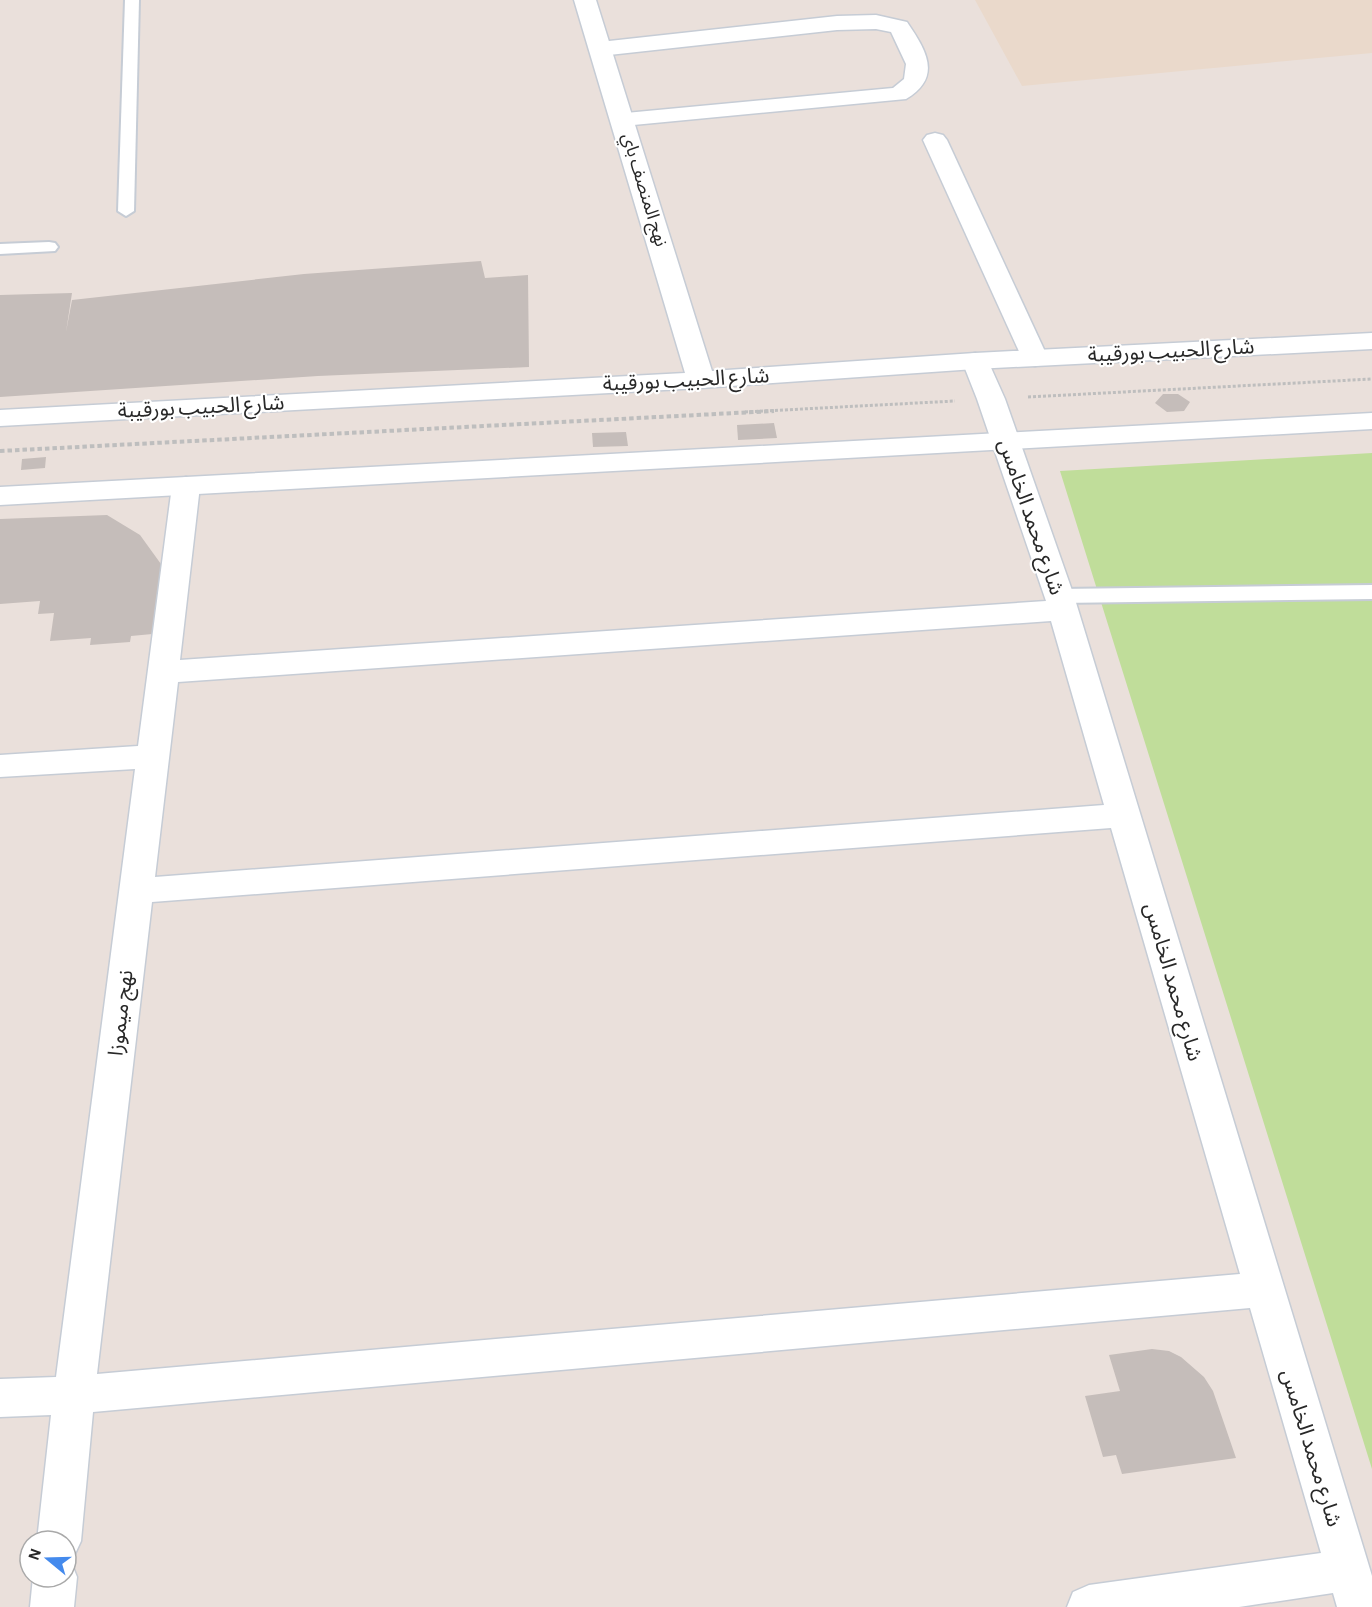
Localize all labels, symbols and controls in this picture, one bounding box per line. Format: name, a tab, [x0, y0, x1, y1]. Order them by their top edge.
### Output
street label: نهج المنصف باي	[615, 131, 670, 250]
street label: شارع الحبيب بورقيبة	[1087, 336, 1255, 370]
street label: شارع الحبيب بورقيبة	[602, 365, 770, 399]
street label: شارع الحبيب بورقيبة	[117, 392, 285, 426]
street label: شارع محمد الخامس	[991, 436, 1067, 599]
street label: شارع محمد الخامس	[1137, 901, 1206, 1064]
street label: نهج ميموزا	[105, 969, 141, 1058]
street label: شارع محمد الخامس	[1273, 1367, 1345, 1530]
north arrow	[18, 1529, 78, 1589]
text: N	[25, 1547, 44, 1562]

